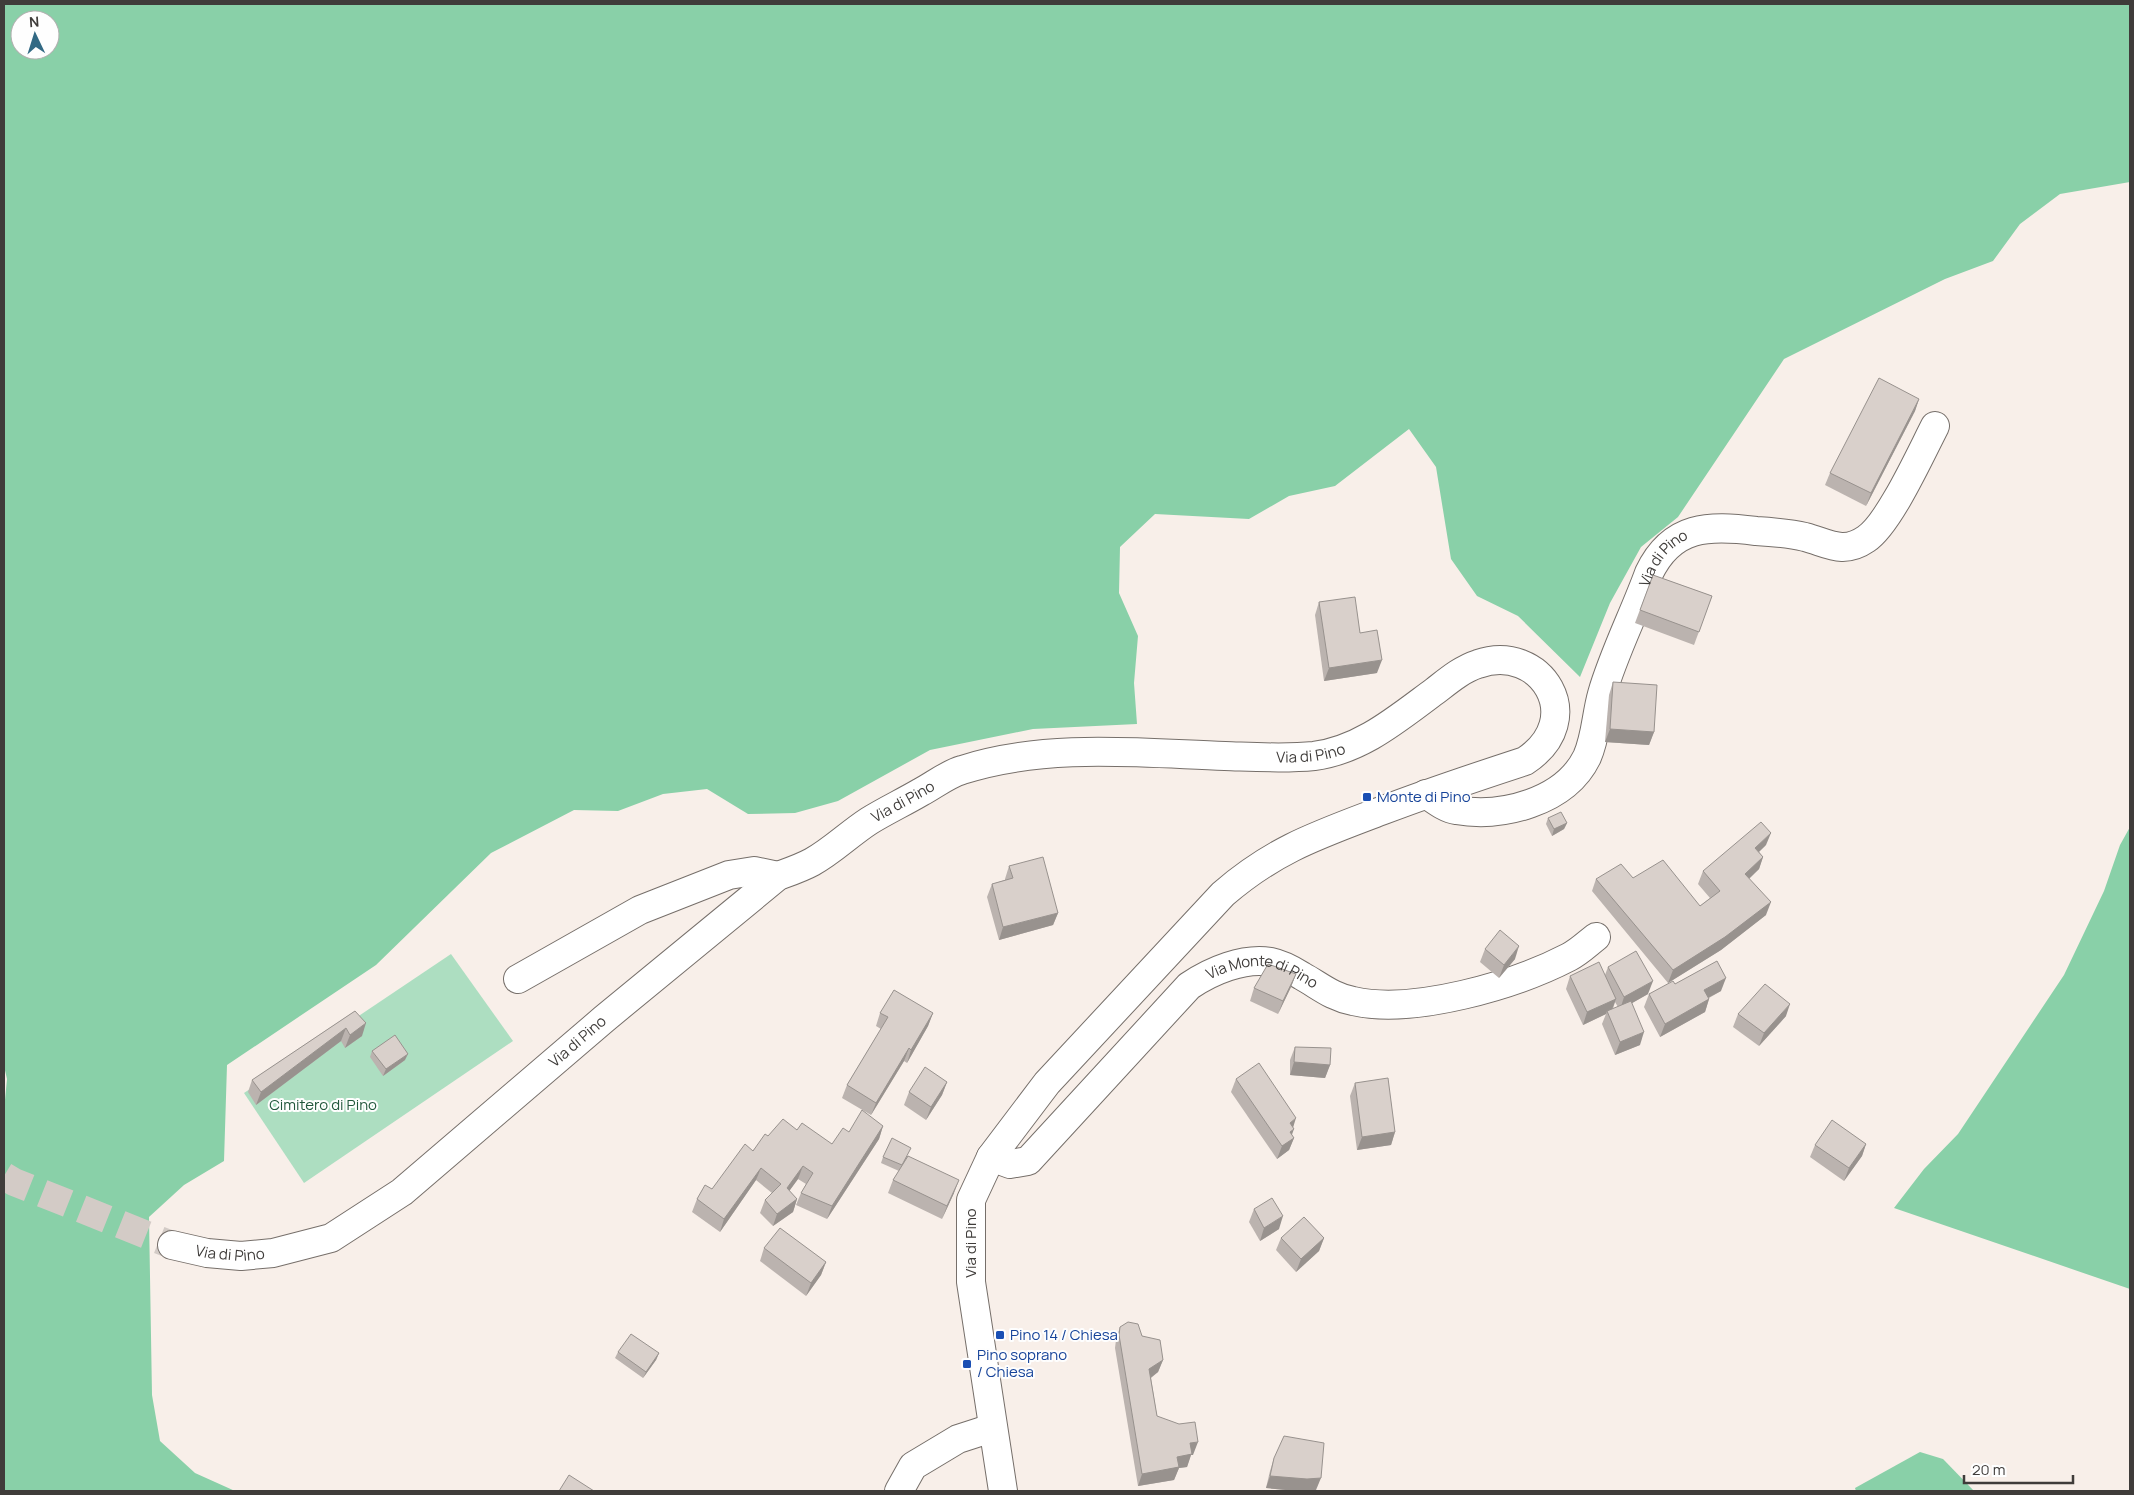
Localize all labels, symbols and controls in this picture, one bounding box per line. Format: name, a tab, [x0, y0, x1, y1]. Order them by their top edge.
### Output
north arrow	[10, 10, 60, 60]
text: N	[28, 12, 40, 31]
street label: Via di Pino	[1634, 524, 1691, 590]
street label: Via di Pino	[1276, 738, 1348, 768]
street label: Via di Pino	[867, 775, 939, 827]
place label: Monte di Pino	[1377, 786, 1471, 807]
marker: Monte di Pino	[1361, 791, 1373, 803]
street label: Via Monte di Pino	[1202, 950, 1322, 993]
street label: Via di Pino	[544, 1011, 611, 1072]
park label: Cimitero di Pino	[269, 1094, 377, 1115]
street label: Via di Pino	[960, 1208, 981, 1278]
street label: Via di Pino	[193, 1240, 266, 1266]
place label: Pino 14 / Chiesa	[1010, 1324, 1118, 1345]
marker: Pino 14 / Chiesa	[994, 1329, 1006, 1341]
place label: Pino soprano / Chiesa	[977, 1344, 1067, 1382]
marker: Pino soprano / Chiesa	[961, 1358, 973, 1370]
scale bar	[1964, 1452, 2073, 1484]
text: 20 m	[1972, 1459, 2005, 1480]

